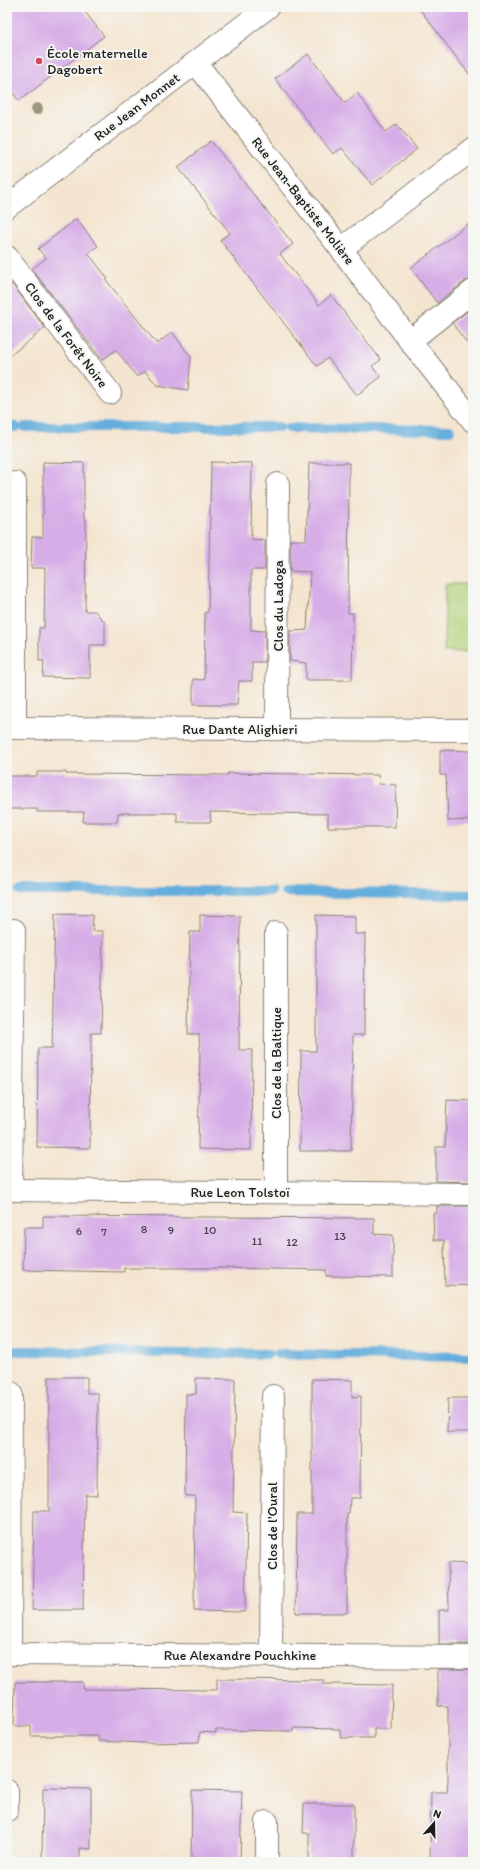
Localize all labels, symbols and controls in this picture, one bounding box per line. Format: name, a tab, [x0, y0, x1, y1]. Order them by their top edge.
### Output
place label: École maternelle Dagobert	[47, 45, 148, 78]
marker: École maternelle Dagobert	[34, 56, 44, 66]
street label: Rue Jean Monnet	[91, 69, 183, 145]
street label: Rue Jean-Baptiste Molière	[248, 134, 358, 269]
street label: Clos de la Forêt Noire	[21, 279, 111, 391]
street label: Clos du Ladoga	[270, 560, 287, 652]
street label: Rue Dante Alighieri	[182, 721, 298, 738]
street label: Clos de la Baltique	[268, 1007, 285, 1119]
street label: Rue Leon Tolstoï	[190, 1184, 290, 1201]
house number: 8	[141, 1222, 148, 1236]
house number: 9	[168, 1223, 174, 1237]
house number: 10	[204, 1223, 216, 1237]
house number: 6	[76, 1224, 82, 1238]
house number: 7	[101, 1225, 107, 1239]
house number: 13	[334, 1229, 347, 1243]
house number: 11	[251, 1234, 263, 1248]
house number: 12	[286, 1235, 299, 1249]
street label: Clos de l'Oural	[264, 1482, 281, 1570]
street label: Rue Alexandre Pouchkine	[164, 1647, 317, 1664]
north arrow	[414, 1803, 454, 1843]
text: N	[432, 1807, 443, 1821]

